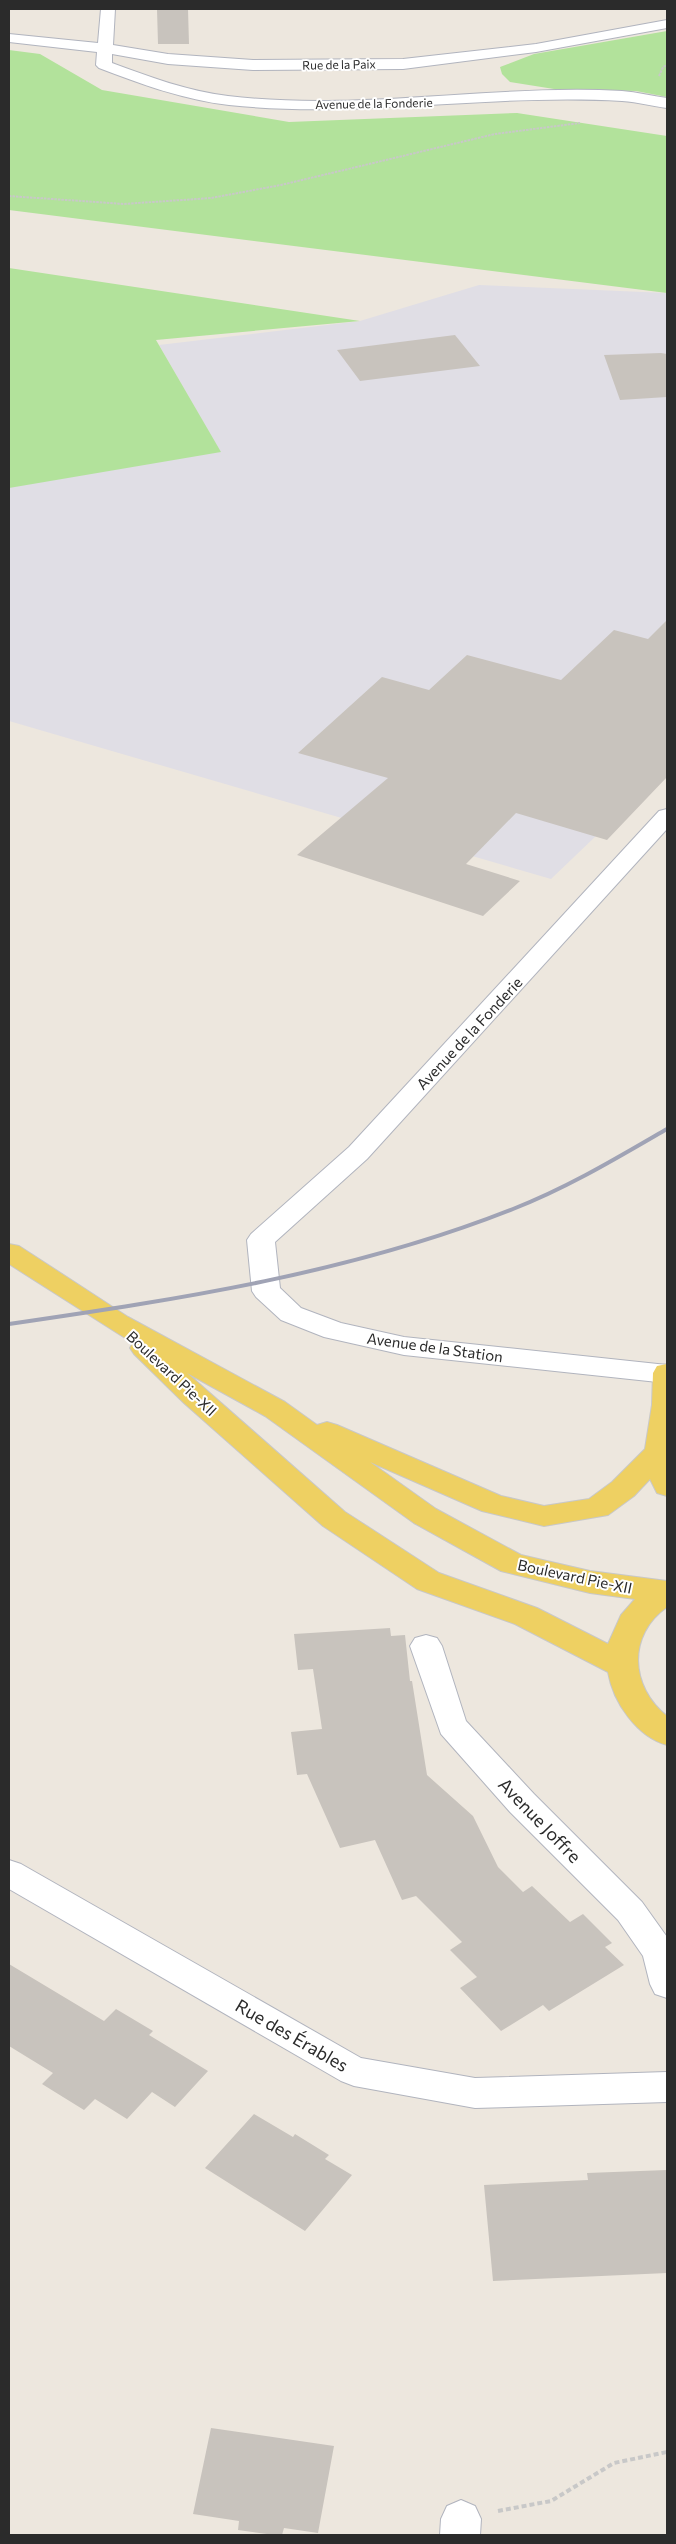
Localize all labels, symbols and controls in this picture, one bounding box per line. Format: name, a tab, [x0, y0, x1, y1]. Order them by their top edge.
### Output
street label: Rue de la Paix	[302, 56, 377, 72]
street label: Avenue de la Fonderie	[315, 95, 433, 111]
street label: Avenue de la Fonderie	[412, 973, 526, 1093]
street label: Boulevard Pie-XII	[123, 1327, 221, 1419]
street label: Avenue de la Station	[366, 1329, 504, 1365]
street label: Boulevard Pie-XII	[516, 1555, 634, 1597]
street label: Avenue Joffre	[494, 1773, 586, 1867]
street label: Rue des Érables	[232, 1994, 352, 2076]

